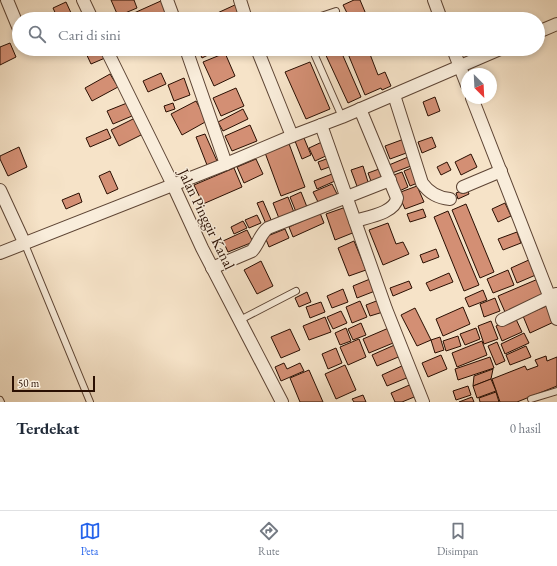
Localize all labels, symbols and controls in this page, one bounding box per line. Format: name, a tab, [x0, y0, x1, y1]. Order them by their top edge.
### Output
search box	[12, 12, 545, 56]
icon: search	[26, 23, 48, 45]
text: Cari di sini	[58, 25, 121, 44]
north arrow	[461, 68, 497, 104]
street label: Jalan Pinggir Kanal	[173, 164, 240, 273]
scale bar	[12, 374, 95, 393]
text: 50 m	[18, 376, 39, 390]
text: Terdekat	[16, 417, 79, 439]
text: 0 hasil	[510, 420, 541, 437]
tab: Peta	[79, 520, 101, 558]
tab: Rute	[258, 520, 280, 558]
tab: Disimpan	[437, 520, 478, 558]

